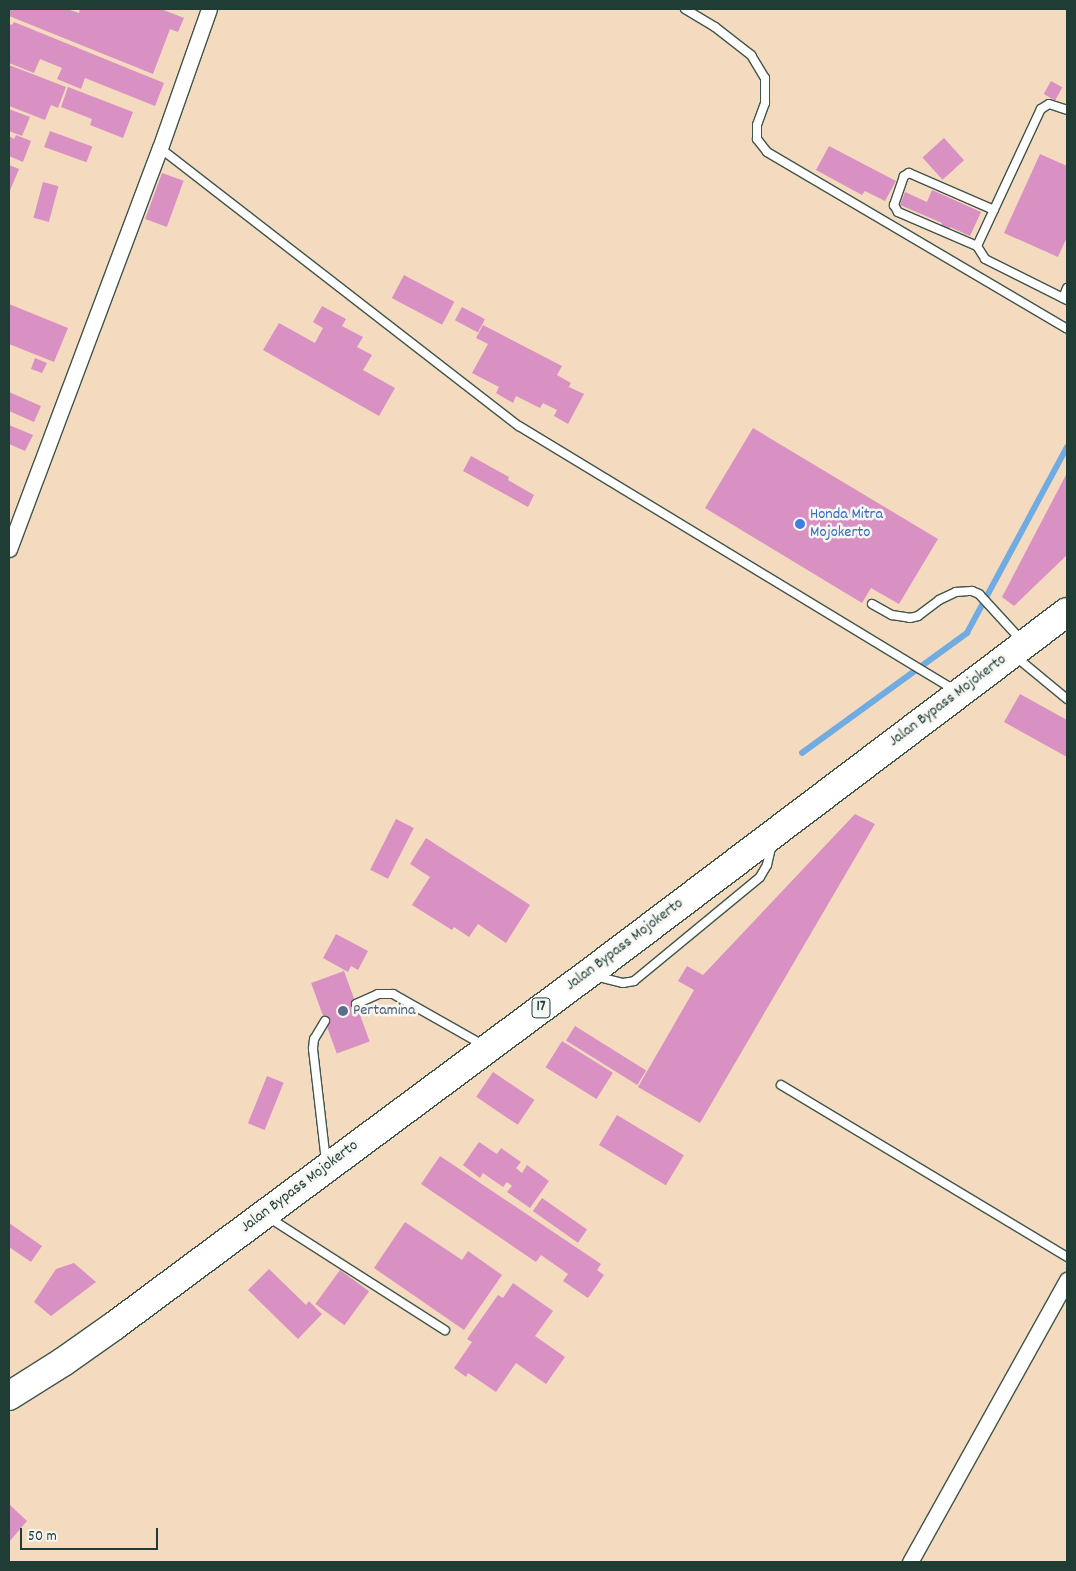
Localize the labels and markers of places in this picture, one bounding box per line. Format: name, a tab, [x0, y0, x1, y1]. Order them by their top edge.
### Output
place label: Honda Mitra Mojokerto	[810, 505, 883, 543]
marker: Honda Mitra Mojokerto	[794, 518, 806, 530]
place label: Pertamina	[353, 1001, 415, 1021]
marker: Pertamina	[337, 1005, 349, 1017]

